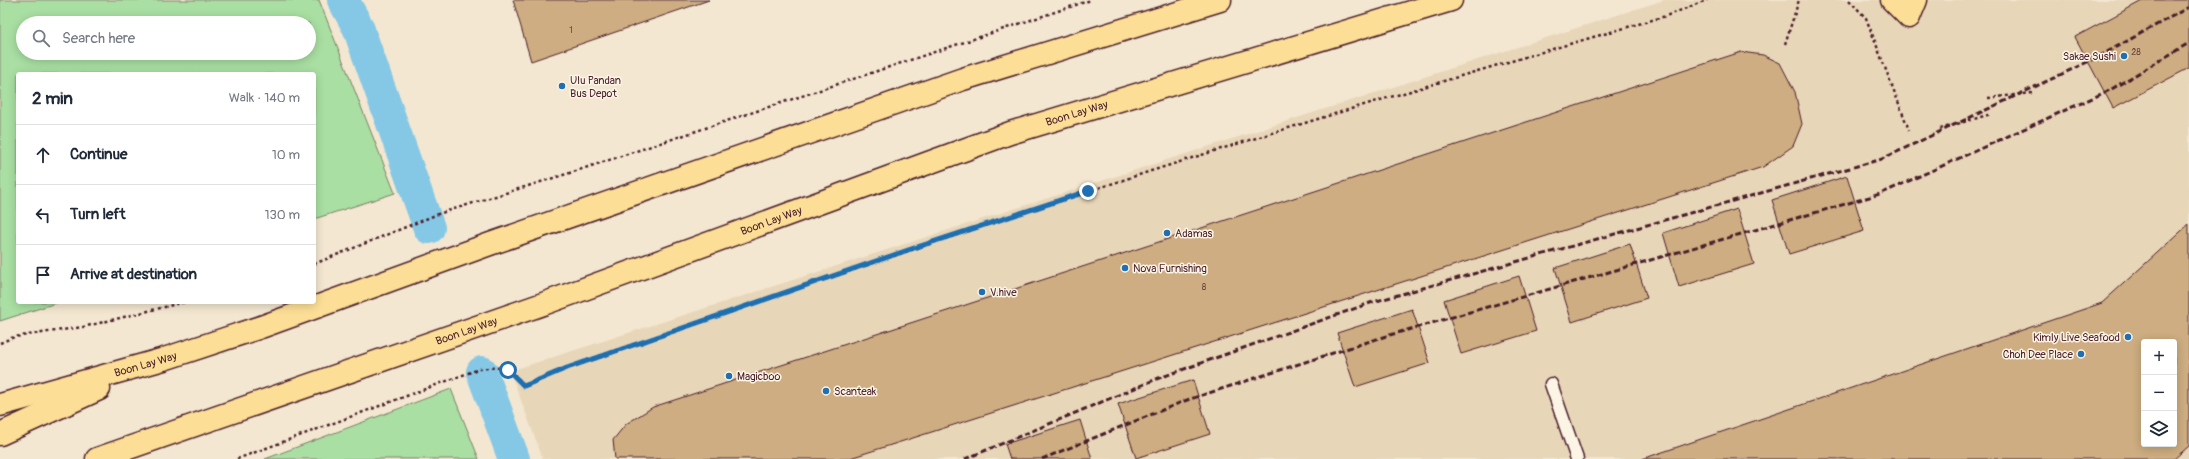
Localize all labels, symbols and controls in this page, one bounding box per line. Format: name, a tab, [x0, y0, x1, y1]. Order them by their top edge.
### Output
search box	[16, 16, 316, 60]
house number: 1	[569, 25, 573, 36]
icon: search	[30, 27, 52, 49]
text: Search here	[62, 29, 135, 48]
house number: 28	[2131, 47, 2141, 58]
place label: Sakae Sushi	[2063, 50, 2116, 63]
marker: Sakae Sushi	[2119, 51, 2129, 61]
place label: Ulu Pandan Bus Depot	[570, 74, 621, 100]
marker: Ulu Pandan Bus Depot	[557, 81, 567, 91]
text: 2 min	[32, 88, 73, 109]
text: Walk · 140 m	[229, 90, 300, 106]
street label: Boon Lay Way	[1044, 98, 1110, 129]
icon: ahead	[32, 144, 54, 166]
text: Continue	[70, 145, 128, 164]
text: 10 m	[272, 147, 300, 163]
route end	[1079, 182, 1097, 200]
icon: left	[32, 204, 54, 226]
street label: Boon Lay Way	[739, 204, 804, 238]
text: Turn left	[70, 205, 126, 224]
text: 130 m	[264, 207, 300, 223]
place label: Adamas	[1175, 227, 1213, 240]
marker: Adamas	[1162, 228, 1172, 238]
place label: Nova Furnishing	[1133, 262, 1207, 275]
marker: Nova Furnishing	[1120, 263, 1130, 273]
icon: arrive	[32, 264, 54, 286]
text: Arrive at destination	[70, 265, 197, 284]
house number: 8	[1202, 282, 1207, 293]
place label: V.hive	[990, 286, 1017, 299]
marker: V.hive	[977, 287, 987, 297]
street label: Boon Lay Way	[434, 314, 499, 348]
place label: Kimly Live Seafood	[2033, 331, 2120, 344]
marker: Kimly Live Seafood	[2123, 332, 2133, 342]
map controls	[2141, 339, 2177, 447]
button: +	[2141, 339, 2177, 375]
place label: Choh Dee Place	[2003, 348, 2074, 361]
street label: Boon Lay Way	[113, 349, 179, 380]
marker: Choh Dee Place	[2076, 349, 2086, 359]
route start	[499, 361, 517, 379]
place label: Magicboo	[737, 370, 780, 383]
marker: Magicboo	[724, 371, 734, 381]
button: −	[2141, 375, 2177, 411]
place label: Scanteak	[834, 385, 877, 398]
marker: Scanteak	[821, 386, 831, 396]
button: layers	[2141, 411, 2177, 447]

